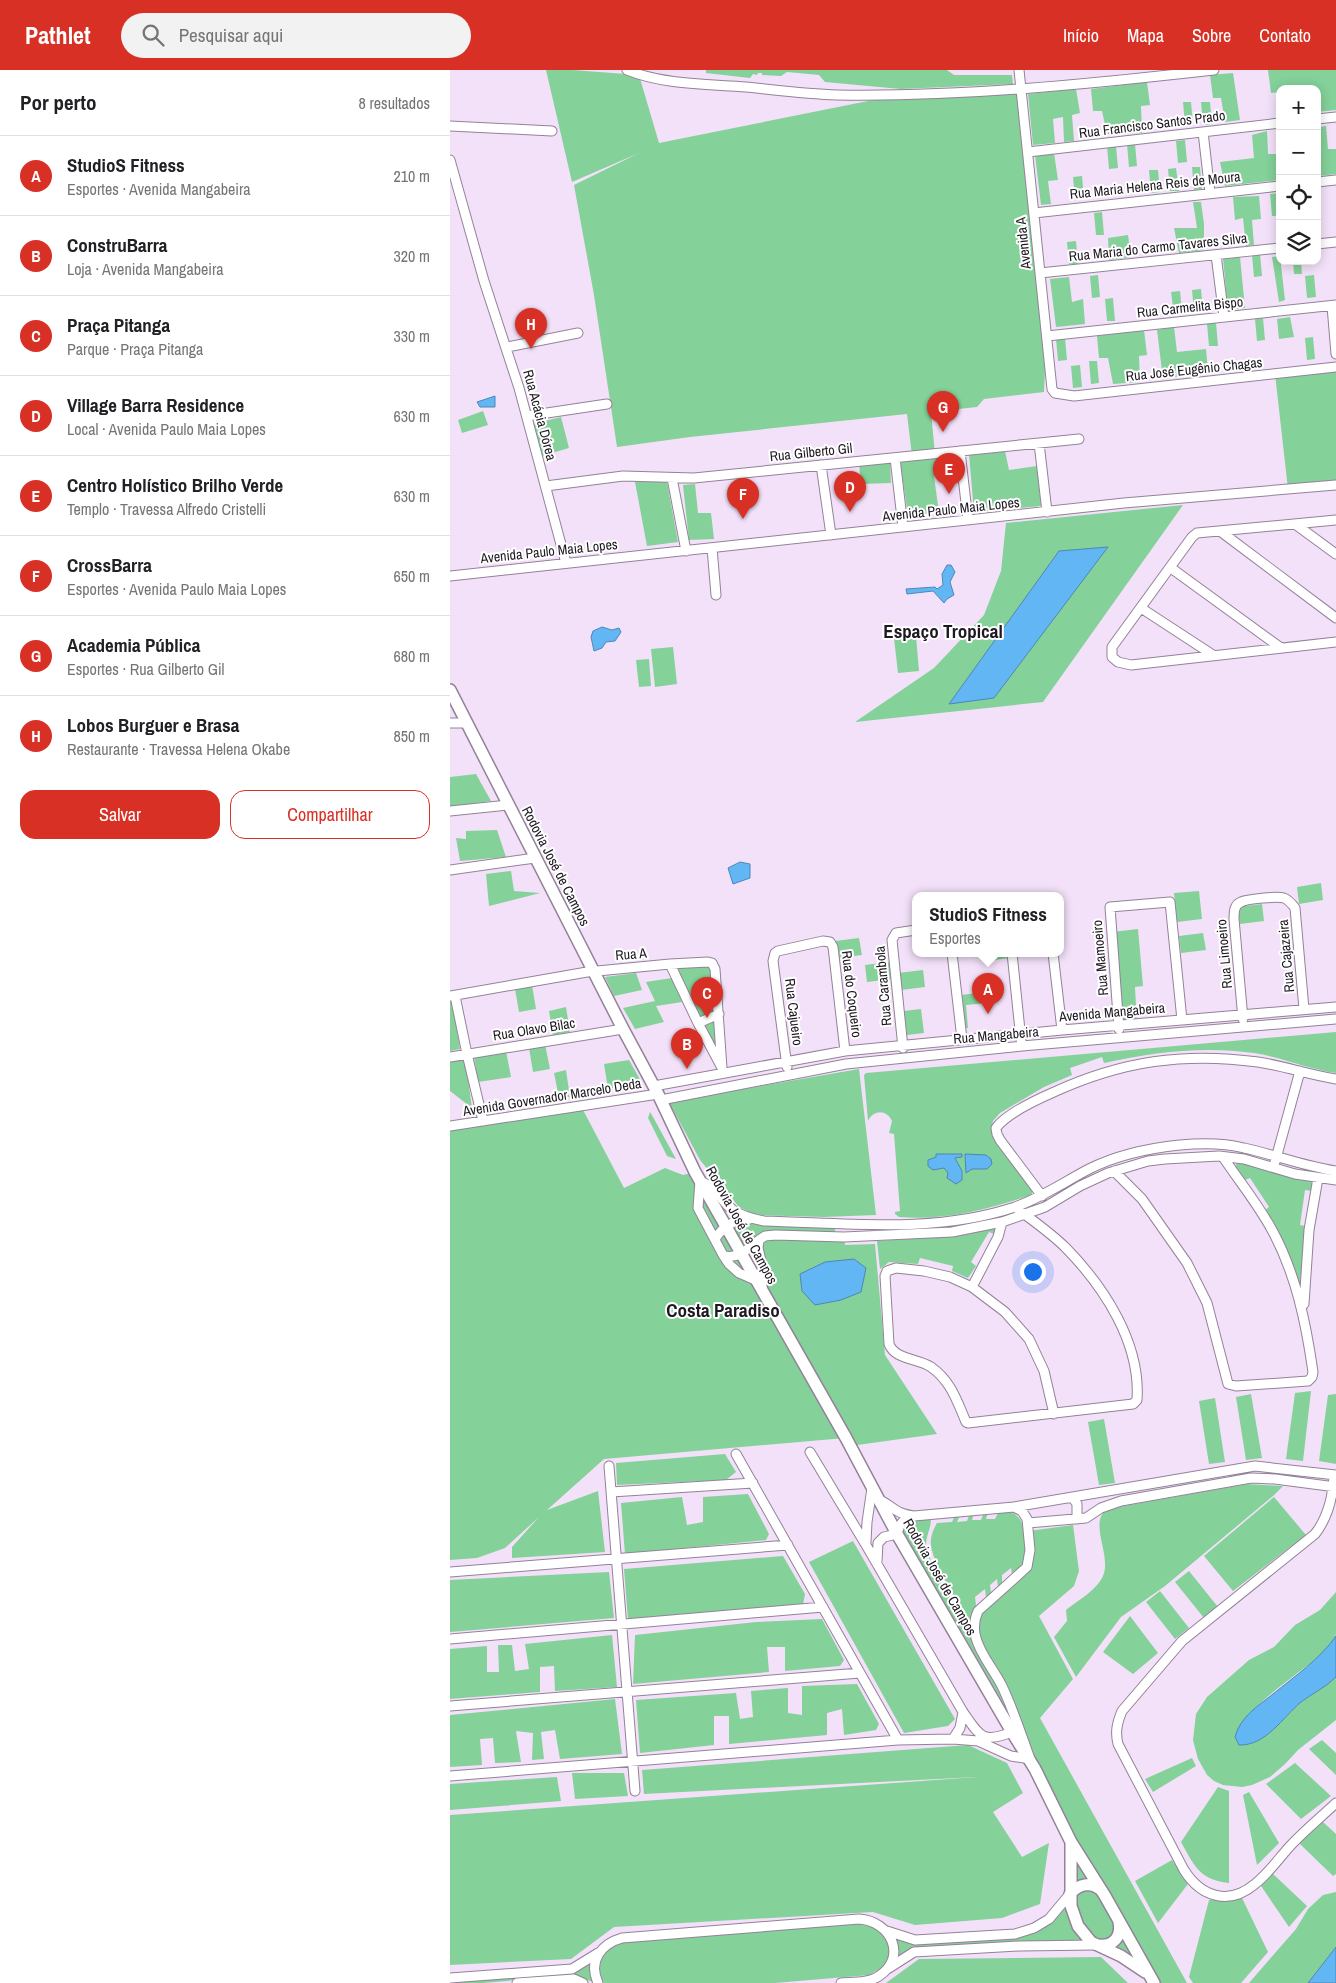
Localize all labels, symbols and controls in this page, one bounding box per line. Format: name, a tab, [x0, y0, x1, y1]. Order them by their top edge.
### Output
search box	[121, 13, 471, 58]
text: Pathlet	[25, 19, 91, 51]
icon: search	[139, 21, 167, 49]
text: Pesquisar aqui	[179, 22, 283, 48]
text: Início	[1063, 23, 1099, 48]
text: Mapa	[1127, 23, 1164, 48]
text: Sobre	[1192, 23, 1231, 48]
text: Contato	[1259, 23, 1311, 48]
map controls	[1276, 85, 1321, 265]
button: +	[1276, 85, 1321, 130]
text: Por perto	[20, 88, 97, 117]
text: 8 resultados	[359, 92, 430, 114]
street label: Rua Francisco Santos Prado	[1078, 106, 1226, 142]
button: −	[1276, 130, 1321, 175]
text: StudioS Fitness	[67, 152, 185, 178]
text: A	[31, 165, 41, 187]
text: 210 m	[394, 165, 430, 187]
street label: Rua Maria Helena Reis de Moura	[1069, 167, 1242, 203]
button: locate	[1276, 175, 1321, 220]
text: Esportes · Avenida Mangabeira	[67, 178, 251, 200]
street label: Avenida A	[1011, 216, 1035, 271]
button: layers	[1276, 220, 1321, 265]
street label: Rua Maria do Carmo Tavares Silva	[1068, 229, 1249, 265]
text: ConstruBarra	[67, 232, 167, 258]
text: B	[31, 245, 41, 267]
text: 320 m	[394, 245, 430, 267]
text: Loja · Avenida Mangabeira	[67, 258, 224, 280]
street label: Rua Carmelita Bispo	[1136, 292, 1244, 322]
pin: H	[515, 308, 547, 349]
text: Praça Pitanga	[67, 312, 170, 338]
text: C	[31, 325, 41, 347]
text: 330 m	[394, 325, 430, 347]
text: Parque · Praça Pitanga	[67, 338, 203, 360]
street label: Rua José Eugênio Chagas	[1125, 353, 1263, 385]
street label: Rua Acácia Dórea	[519, 368, 561, 463]
pin: G	[927, 391, 959, 432]
text: Village Barra Residence	[67, 392, 244, 418]
text: D	[31, 405, 41, 427]
text: 630 m	[394, 405, 430, 427]
text: Local · Avenida Paulo Maia Lopes	[67, 418, 266, 440]
street label: Rua Gilberto Gil	[769, 439, 853, 465]
pin: E	[933, 453, 965, 494]
pin: D	[834, 471, 866, 512]
text: Centro Holístico Brilho Verde	[67, 472, 283, 498]
pin: F	[727, 478, 759, 519]
text: E	[32, 485, 40, 507]
text: 630 m	[394, 485, 430, 507]
street label: Avenida Paulo Maia Lopes	[881, 493, 1021, 525]
text: Templo · Travessa Alfredo Cristelli	[67, 498, 266, 520]
street label: Avenida Paulo Maia Lopes	[479, 535, 619, 567]
text: CrossBarra	[67, 552, 152, 578]
text: F	[32, 565, 40, 587]
text: 650 m	[394, 565, 430, 587]
text: Esportes · Avenida Paulo Maia Lopes	[67, 578, 286, 600]
district label: Espaço Tropical	[883, 618, 1003, 644]
text: Academia Pública	[67, 632, 200, 658]
text: G	[31, 645, 41, 667]
text: 680 m	[394, 645, 430, 667]
text: Esportes · Rua Gilberto Gil	[67, 658, 225, 680]
text: Lobos Burguer e Brasa	[67, 712, 239, 738]
text: H	[31, 725, 41, 747]
text: 850 m	[394, 725, 430, 747]
text: Restaurante · Travessa Helena Okabe	[67, 738, 290, 760]
button: Salvar	[20, 790, 220, 839]
button: Compartilhar	[230, 790, 430, 839]
street label: Rodovia José de Campos	[518, 803, 594, 929]
popup	[912, 892, 1064, 957]
text: StudioS Fitness	[929, 901, 1047, 927]
street label: Rua Cajazeira	[1274, 918, 1298, 993]
street label: Rua Mamoeiro	[1088, 919, 1112, 997]
street label: Rua Limoeiro	[1212, 919, 1236, 989]
text: Esportes	[929, 927, 981, 949]
street label: Rua A	[615, 944, 648, 964]
street label: Rua Carambola	[870, 945, 895, 1027]
street label: Rua do Coqueiro	[838, 950, 866, 1038]
pin: A	[972, 973, 1004, 1014]
pin: C	[691, 977, 723, 1018]
street label: Rua Cajueiro	[781, 977, 807, 1047]
street label: Avenida Mangabeira	[1057, 998, 1166, 1026]
street label: Rua Olavo Bilac	[492, 1014, 577, 1044]
street label: Rua Mangabeira	[953, 1022, 1040, 1048]
pin: B	[671, 1028, 703, 1069]
street label: Avenida Governador Marcelo Deda	[461, 1074, 643, 1120]
street label: Rodovia José de Campos	[702, 1163, 782, 1287]
your location	[1020, 1259, 1046, 1285]
district label: Costa Paradiso	[666, 1297, 780, 1323]
street label: Rodovia José de Campos	[899, 1515, 981, 1639]

